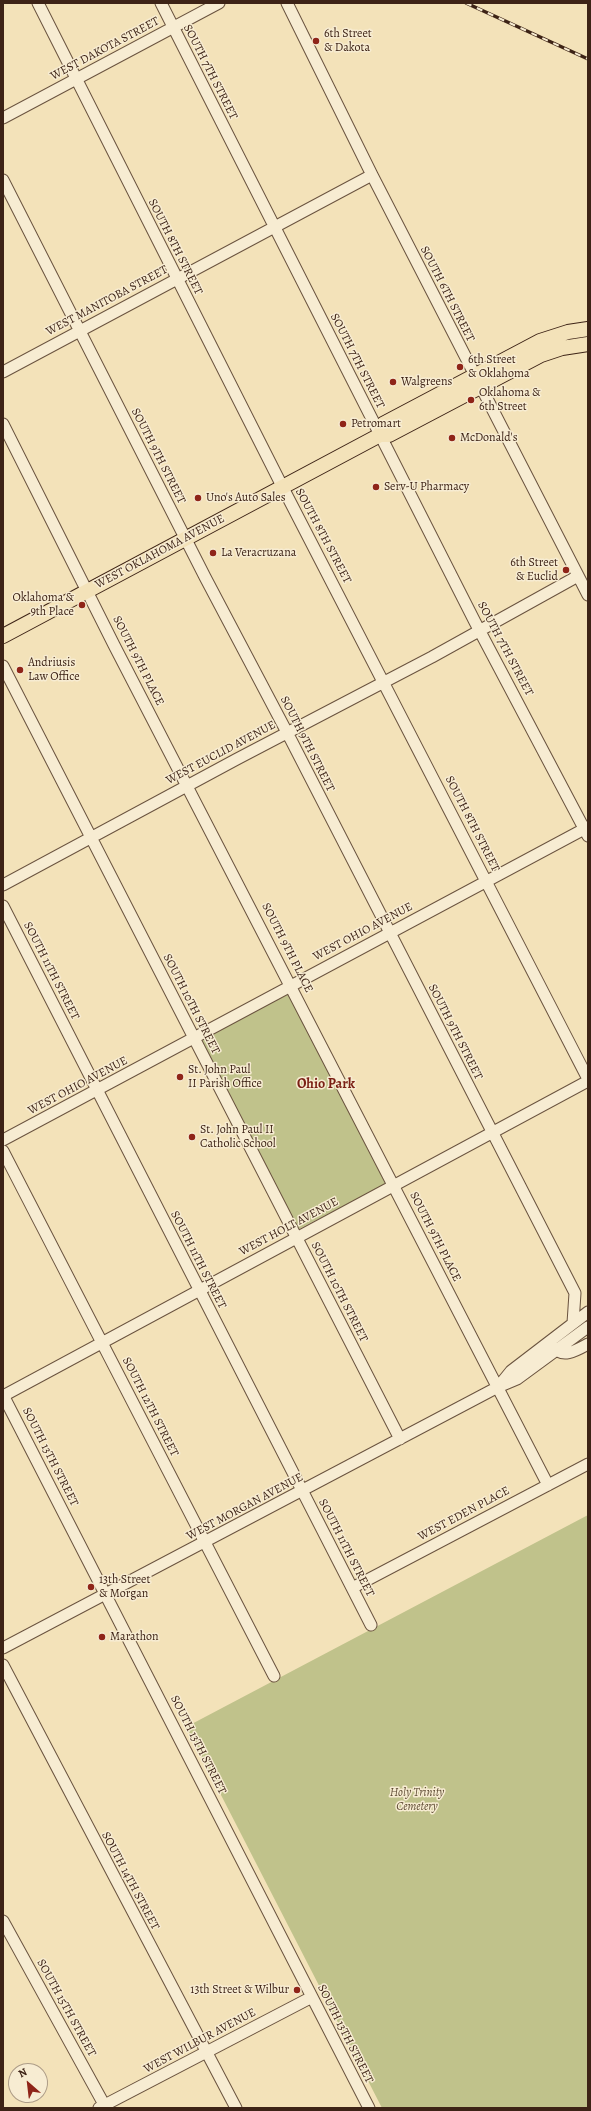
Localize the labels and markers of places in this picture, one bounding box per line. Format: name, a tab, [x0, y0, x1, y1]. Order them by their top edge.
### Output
place label: 6th Street & Dakota	[324, 27, 372, 55]
marker: 6th Street & Dakota	[311, 36, 321, 46]
place label: 6th Street & Oklahoma	[468, 353, 530, 381]
marker: 6th Street & Oklahoma	[455, 362, 465, 372]
place label: Walgreens	[401, 375, 452, 389]
marker: Walgreens	[388, 377, 398, 387]
place label: Oklahoma & 6th Street	[479, 386, 541, 414]
marker: Oklahoma & 6th Street	[466, 395, 476, 405]
place label: Petromart	[351, 417, 401, 431]
marker: Petromart	[338, 419, 348, 429]
place label: McDonald's	[460, 431, 518, 445]
marker: McDonald's	[447, 433, 457, 443]
place label: Serv-U Pharmacy	[384, 480, 469, 494]
marker: Serv-U Pharmacy	[371, 482, 381, 492]
place label: Uno's Auto Sales	[206, 491, 285, 505]
marker: Uno's Auto Sales	[193, 493, 203, 503]
place label: La Veracruzana	[221, 546, 296, 560]
marker: La Veracruzana	[208, 548, 218, 558]
place label: 6th Street & Euclid	[510, 556, 558, 584]
marker: 6th Street & Euclid	[561, 565, 571, 575]
place label: Oklahoma & 9th Place	[12, 591, 74, 619]
marker: Oklahoma & 9th Place	[77, 600, 87, 610]
place label: Andriusis Law Office	[28, 656, 80, 684]
marker: Andriusis Law Office	[15, 665, 25, 675]
place label: St. John Paul II Parish Office	[188, 1063, 262, 1091]
marker: St. John Paul II Parish Office	[175, 1072, 185, 1082]
place label: St. John Paul II Catholic School	[200, 1123, 276, 1151]
marker: St. John Paul II Catholic School	[187, 1132, 197, 1142]
place label: 13th Street & Morgan	[99, 1573, 150, 1601]
marker: 13th Street & Morgan	[86, 1582, 96, 1592]
place label: Marathon	[110, 1630, 159, 1644]
marker: Marathon	[97, 1632, 107, 1642]
place label: 13th Street & Wilbur	[190, 1983, 289, 1997]
marker: 13th Street & Wilbur	[292, 1985, 302, 1995]

